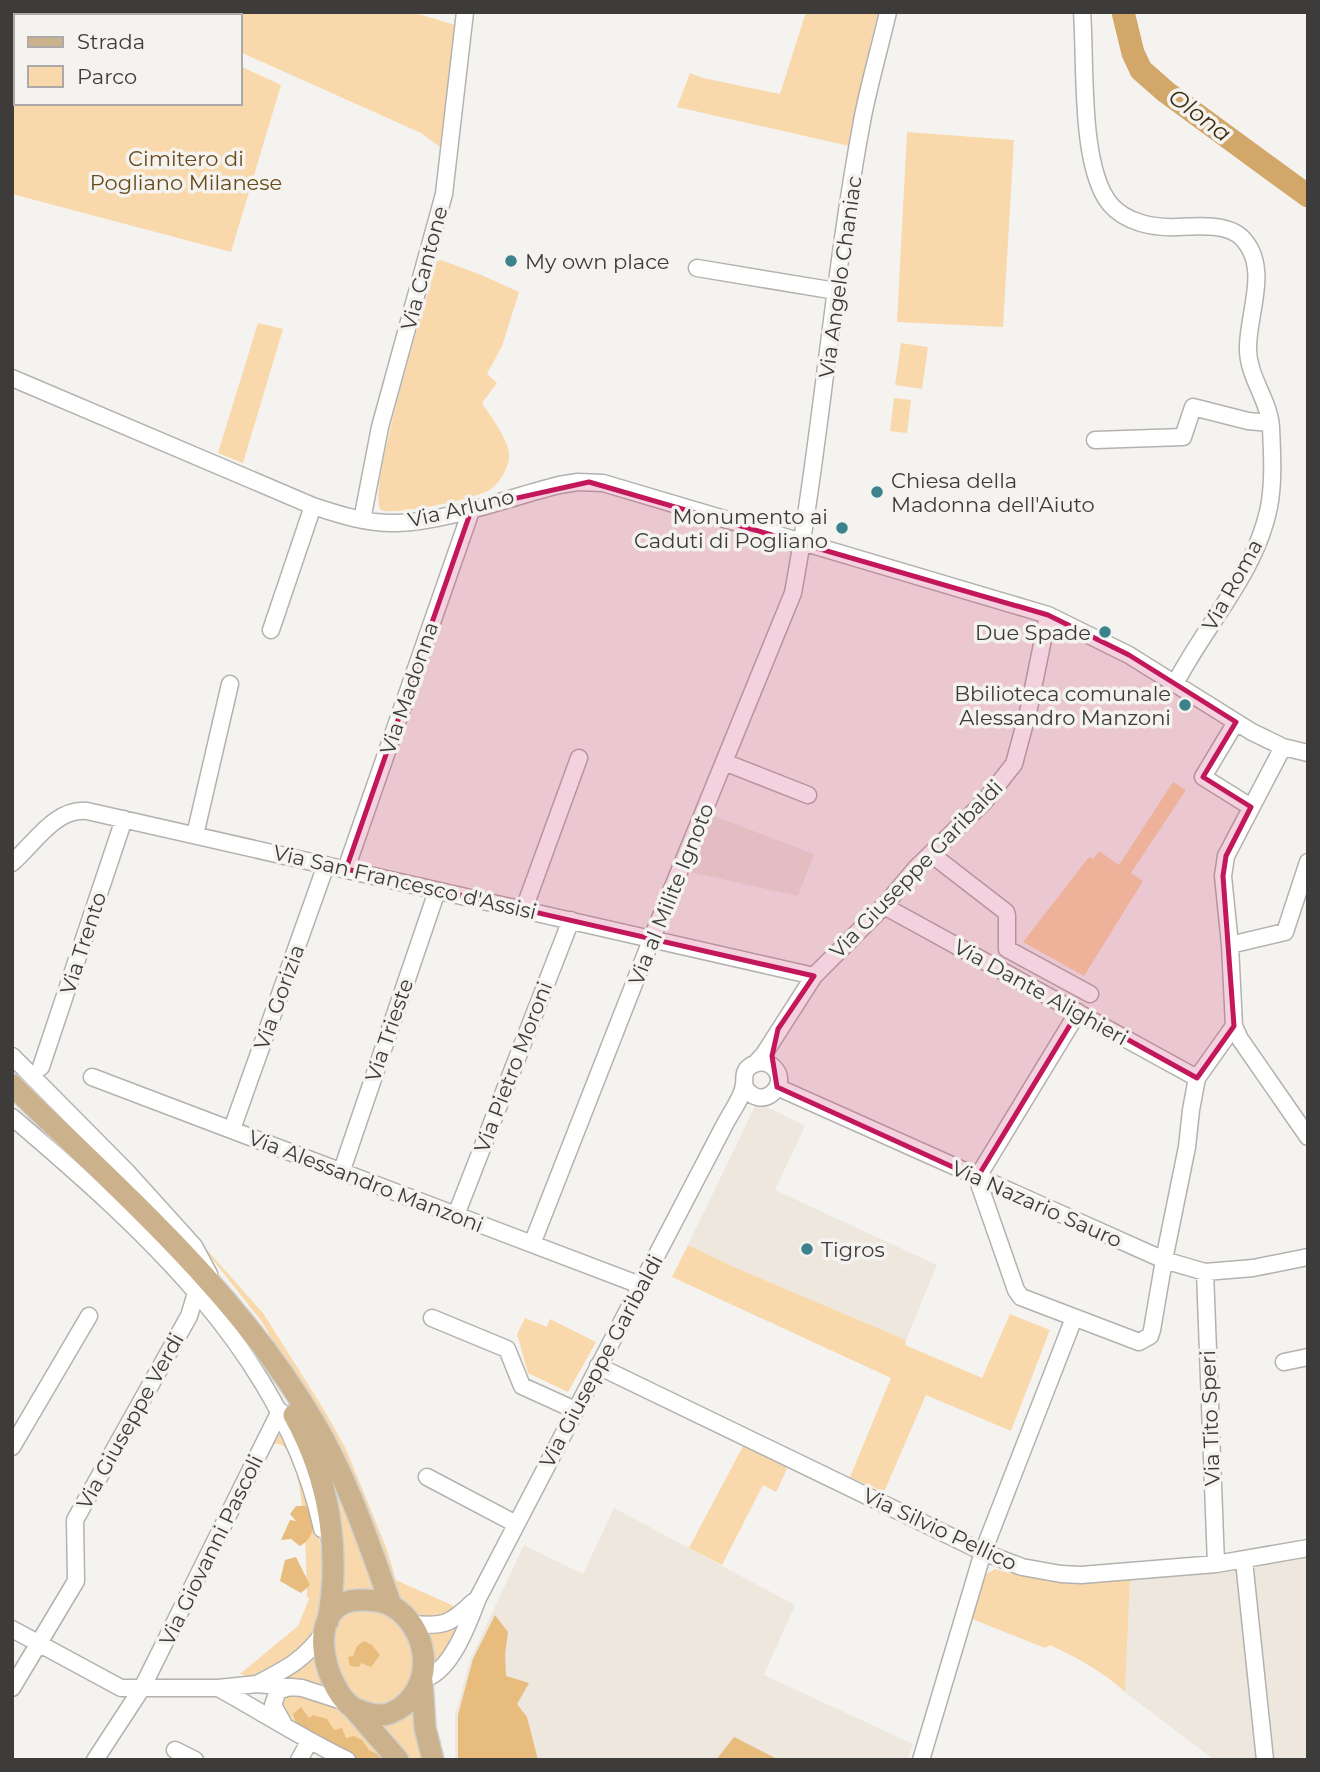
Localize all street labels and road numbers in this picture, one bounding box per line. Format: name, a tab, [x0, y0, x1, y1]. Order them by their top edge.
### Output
street label: Via Angelo Chaniac	[813, 174, 867, 380]
street label: Via Cantone	[395, 203, 453, 333]
street label: Via Arluno	[405, 484, 517, 532]
street label: Via Roma	[1197, 535, 1267, 635]
street label: Via Madonna	[375, 618, 443, 758]
street label: Via Giuseppe Garibaldi	[824, 775, 1008, 963]
street label: Via al Milite Ignoto	[623, 799, 719, 989]
street label: Via San Francesco d'Assisi	[271, 840, 539, 924]
street label: Via Trento	[55, 889, 111, 997]
street label: Via Dante Alighieri	[950, 934, 1132, 1050]
street label: Via Gorizia	[248, 941, 310, 1053]
street label: Via Trieste	[360, 975, 418, 1085]
street label: Via Pietro Moroni	[469, 978, 557, 1156]
street label: Via Alessandro Manzoni	[245, 1125, 487, 1237]
street label: Via Nazario Sauro	[948, 1155, 1126, 1253]
street label: Via Giuseppe Garibaldi	[534, 1250, 668, 1472]
street label: Via Giuseppe Verdi	[71, 1329, 189, 1513]
street label: Via Tito Speri	[1195, 1350, 1225, 1486]
street label: Via Giovanni Pascoli	[154, 1451, 268, 1649]
street label: Via Silvio Pellico	[859, 1482, 1021, 1576]

